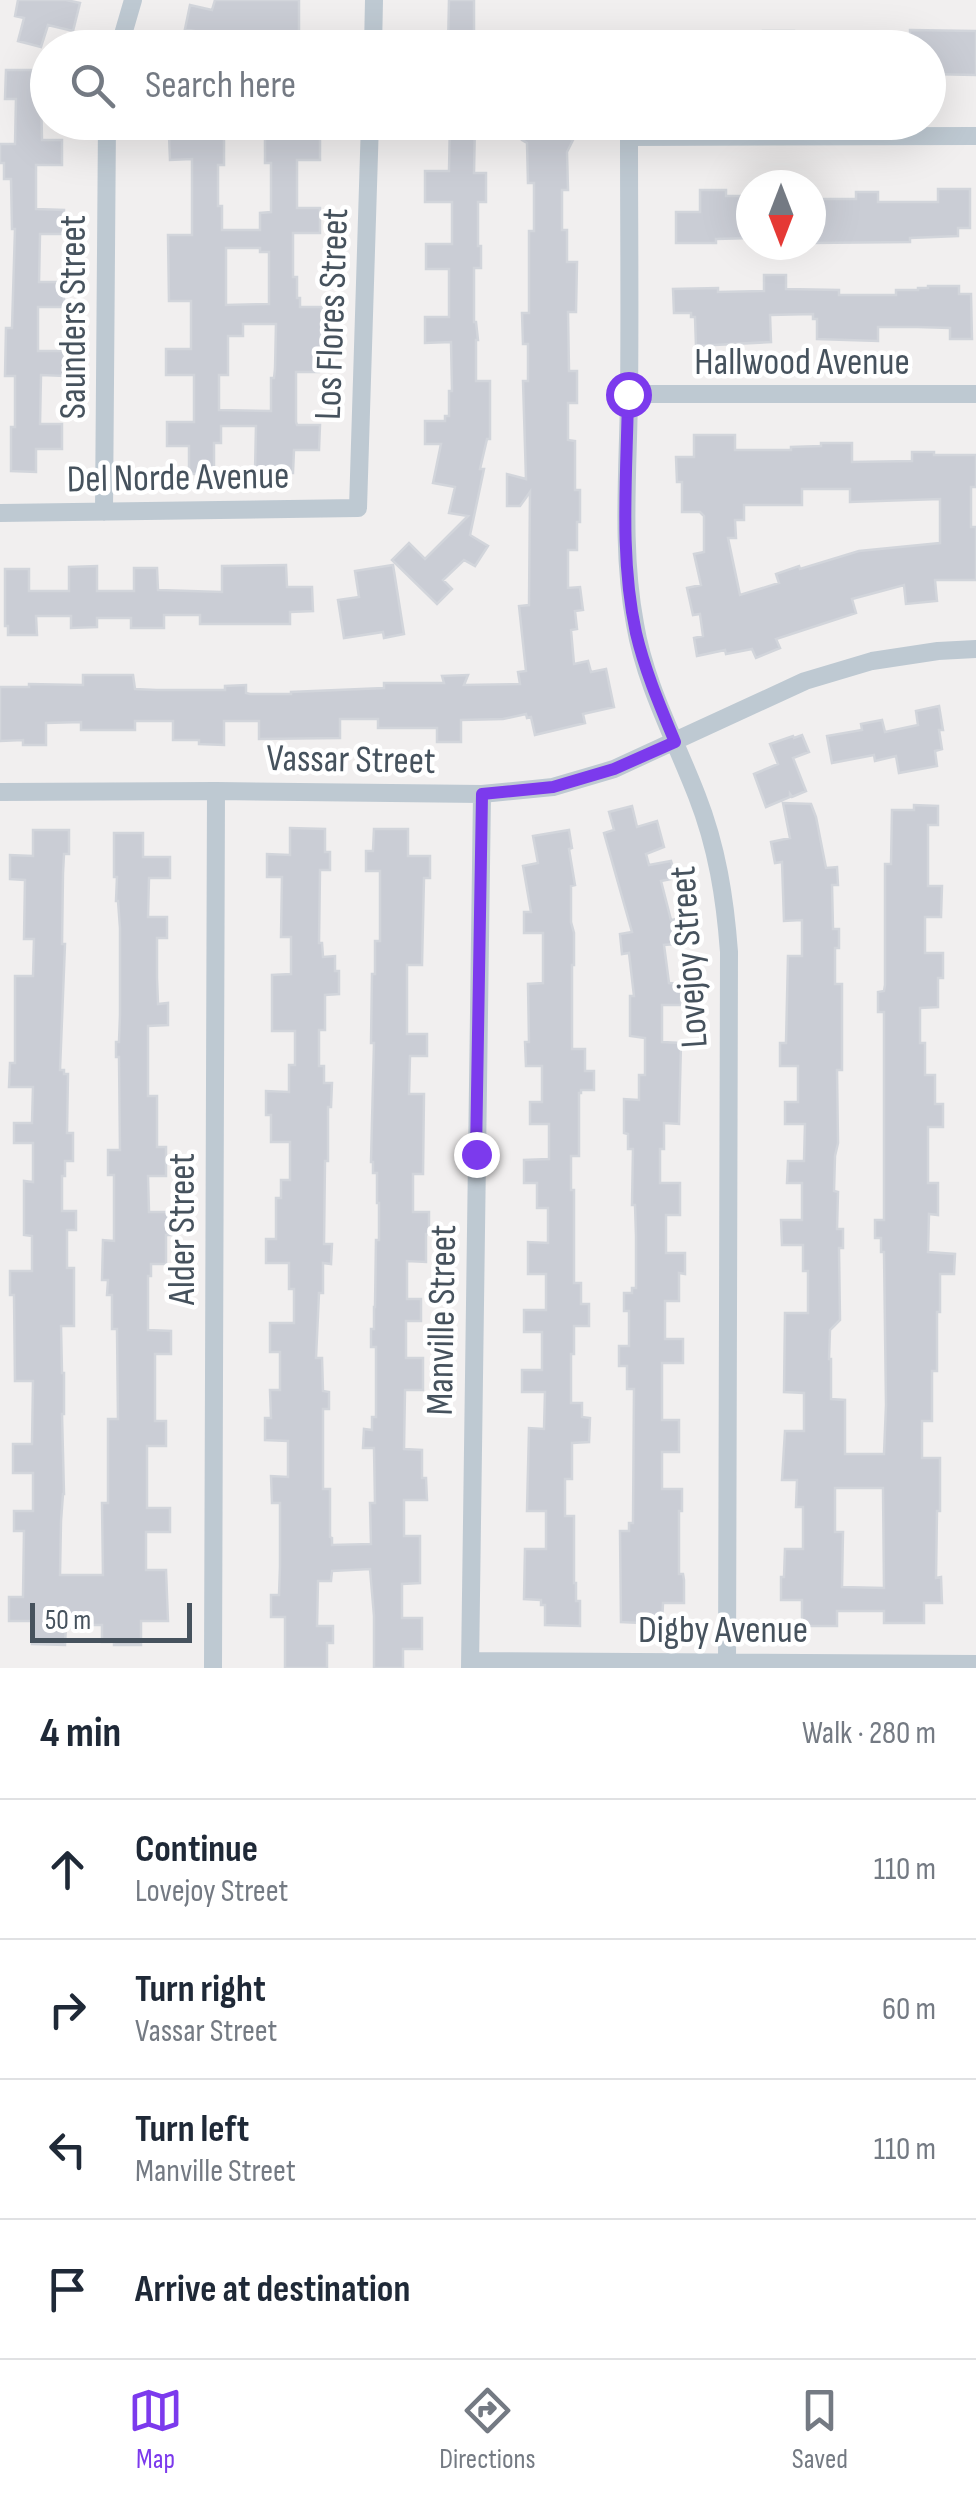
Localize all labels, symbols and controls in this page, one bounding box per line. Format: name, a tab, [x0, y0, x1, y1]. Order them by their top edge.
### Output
search box	[30, 30, 946, 140]
icon: search	[65, 58, 120, 113]
text: Search here	[145, 63, 296, 108]
north arrow	[736, 170, 826, 260]
street label: Los Flores Street	[306, 207, 358, 421]
street label: Saunders Street	[51, 215, 96, 419]
street label: Hallwood Avenue	[694, 340, 910, 385]
route start	[606, 372, 652, 418]
street label: Del Norde Avenue	[66, 454, 290, 502]
street label: Vassar Street	[266, 736, 436, 784]
street label: Lovejoy Street	[660, 865, 718, 1049]
route end	[454, 1132, 500, 1178]
street label: Alder Street	[160, 1153, 205, 1306]
street label: Manville Street	[418, 1224, 466, 1416]
scale bar	[30, 1598, 192, 1642]
text: 50 m	[45, 1604, 91, 1637]
street label: Digby Avenue	[638, 1608, 808, 1653]
text: 4 min	[40, 1708, 121, 1759]
text: Walk · 280 m	[802, 1714, 936, 1753]
text: Continue	[135, 1827, 258, 1872]
icon: ahead	[40, 1842, 95, 1897]
text: 110 m	[874, 1850, 936, 1889]
text: Lovejoy Street	[135, 1872, 288, 1911]
text: Turn right	[135, 1967, 266, 2012]
icon: right	[40, 1982, 95, 2037]
text: 60 m	[882, 1990, 936, 2029]
text: Vassar Street	[135, 2012, 277, 2051]
text: Turn left	[135, 2107, 249, 2152]
icon: left	[40, 2122, 95, 2177]
text: 110 m	[874, 2130, 936, 2169]
text: Manville Street	[135, 2152, 296, 2191]
icon: arrive	[40, 2262, 95, 2317]
text: Arrive at destination	[135, 2267, 410, 2312]
tab: Map	[128, 2383, 183, 2476]
tab: Directions	[439, 2383, 536, 2476]
tab: Saved	[792, 2383, 848, 2476]

